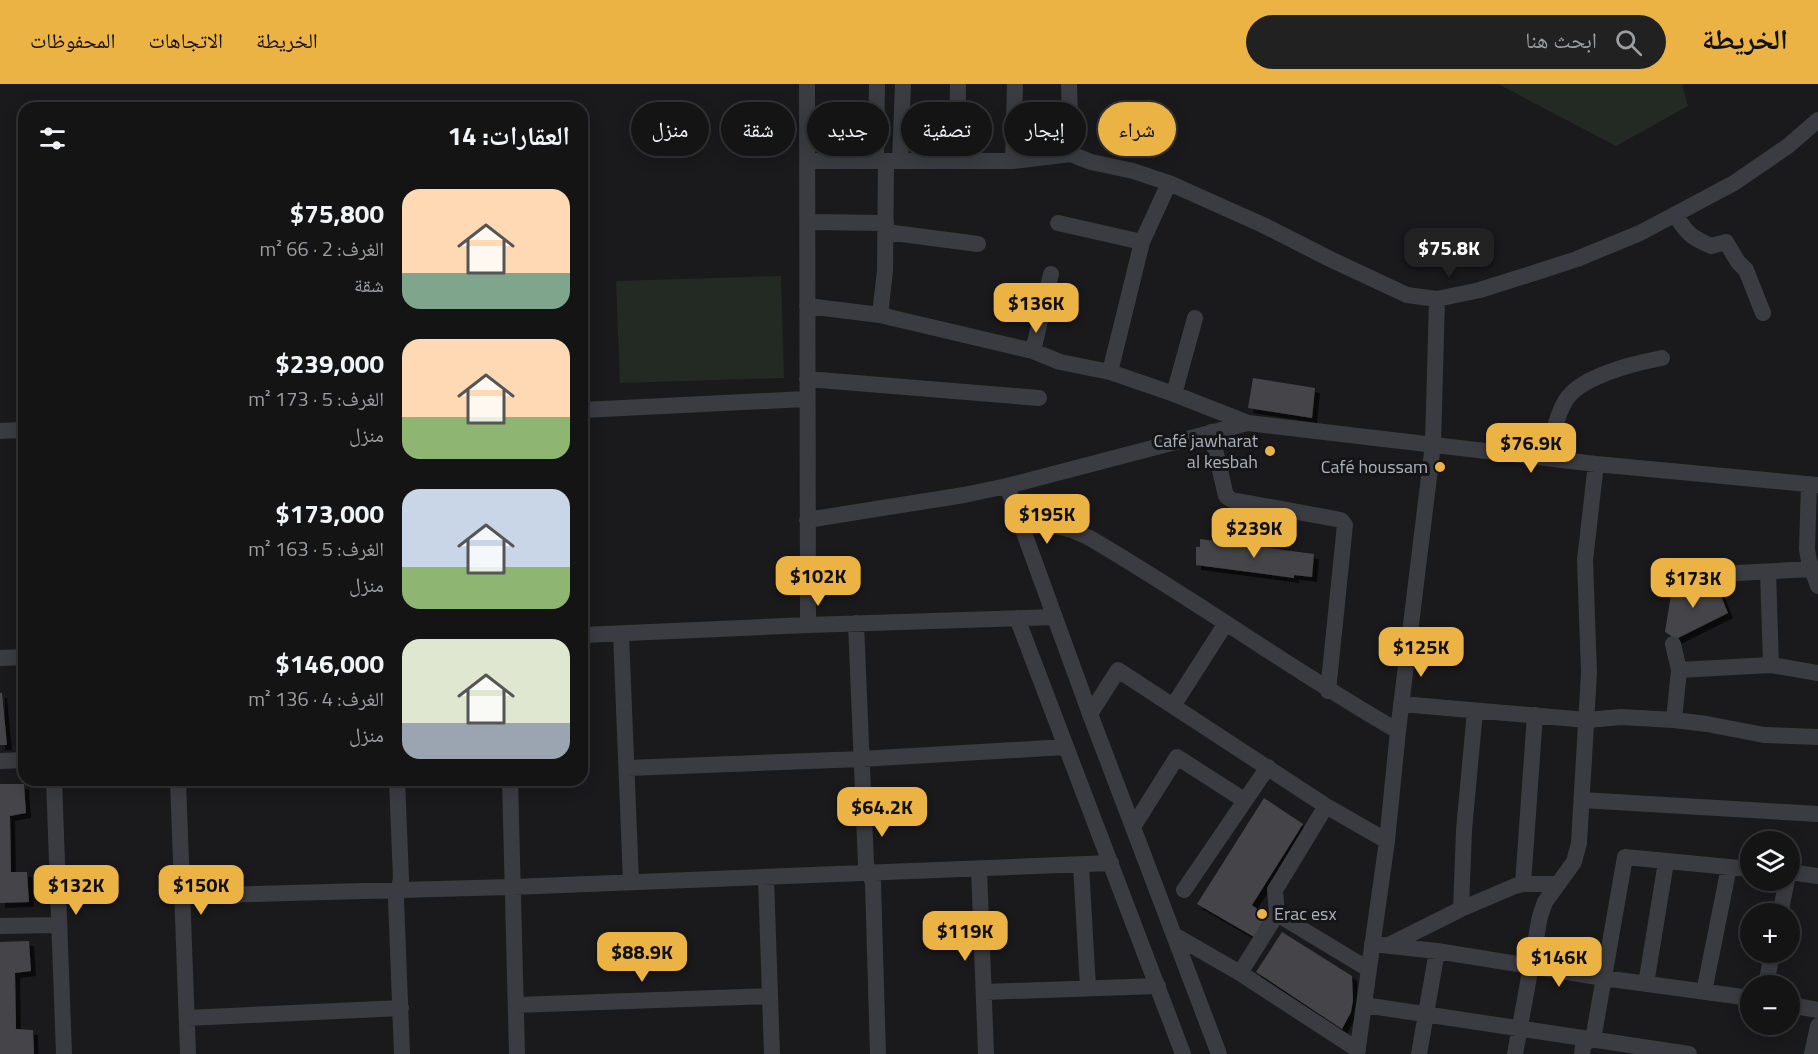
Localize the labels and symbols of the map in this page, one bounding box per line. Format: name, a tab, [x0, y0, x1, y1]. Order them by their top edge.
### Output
pin: $75.8K	[1400, 228, 1498, 279]
pin: $136K	[994, 283, 1078, 334]
pin: $76.9K	[1482, 423, 1580, 474]
place label: Café jawharat al kesbah	[1153, 427, 1259, 475]
marker: Café jawharat al kesbah	[1263, 444, 1277, 458]
place label: Café houssam	[1321, 453, 1428, 480]
marker: Café houssam	[1433, 460, 1447, 474]
pin: $195K	[1005, 494, 1089, 545]
pin: $239K	[1212, 508, 1296, 559]
pin: $102K	[776, 556, 860, 607]
pin: $173K	[1651, 558, 1735, 609]
pin: $125K	[1379, 627, 1463, 678]
pin: $64.2K	[833, 787, 931, 838]
pin: $132K	[34, 865, 118, 916]
pin: $150K	[159, 865, 243, 916]
place label: Erac esx	[1274, 900, 1337, 927]
marker: Erac esx	[1255, 907, 1269, 921]
pin: $119K	[923, 911, 1007, 962]
pin: $88.9K	[593, 932, 691, 983]
pin: $146K	[1517, 937, 1601, 988]

